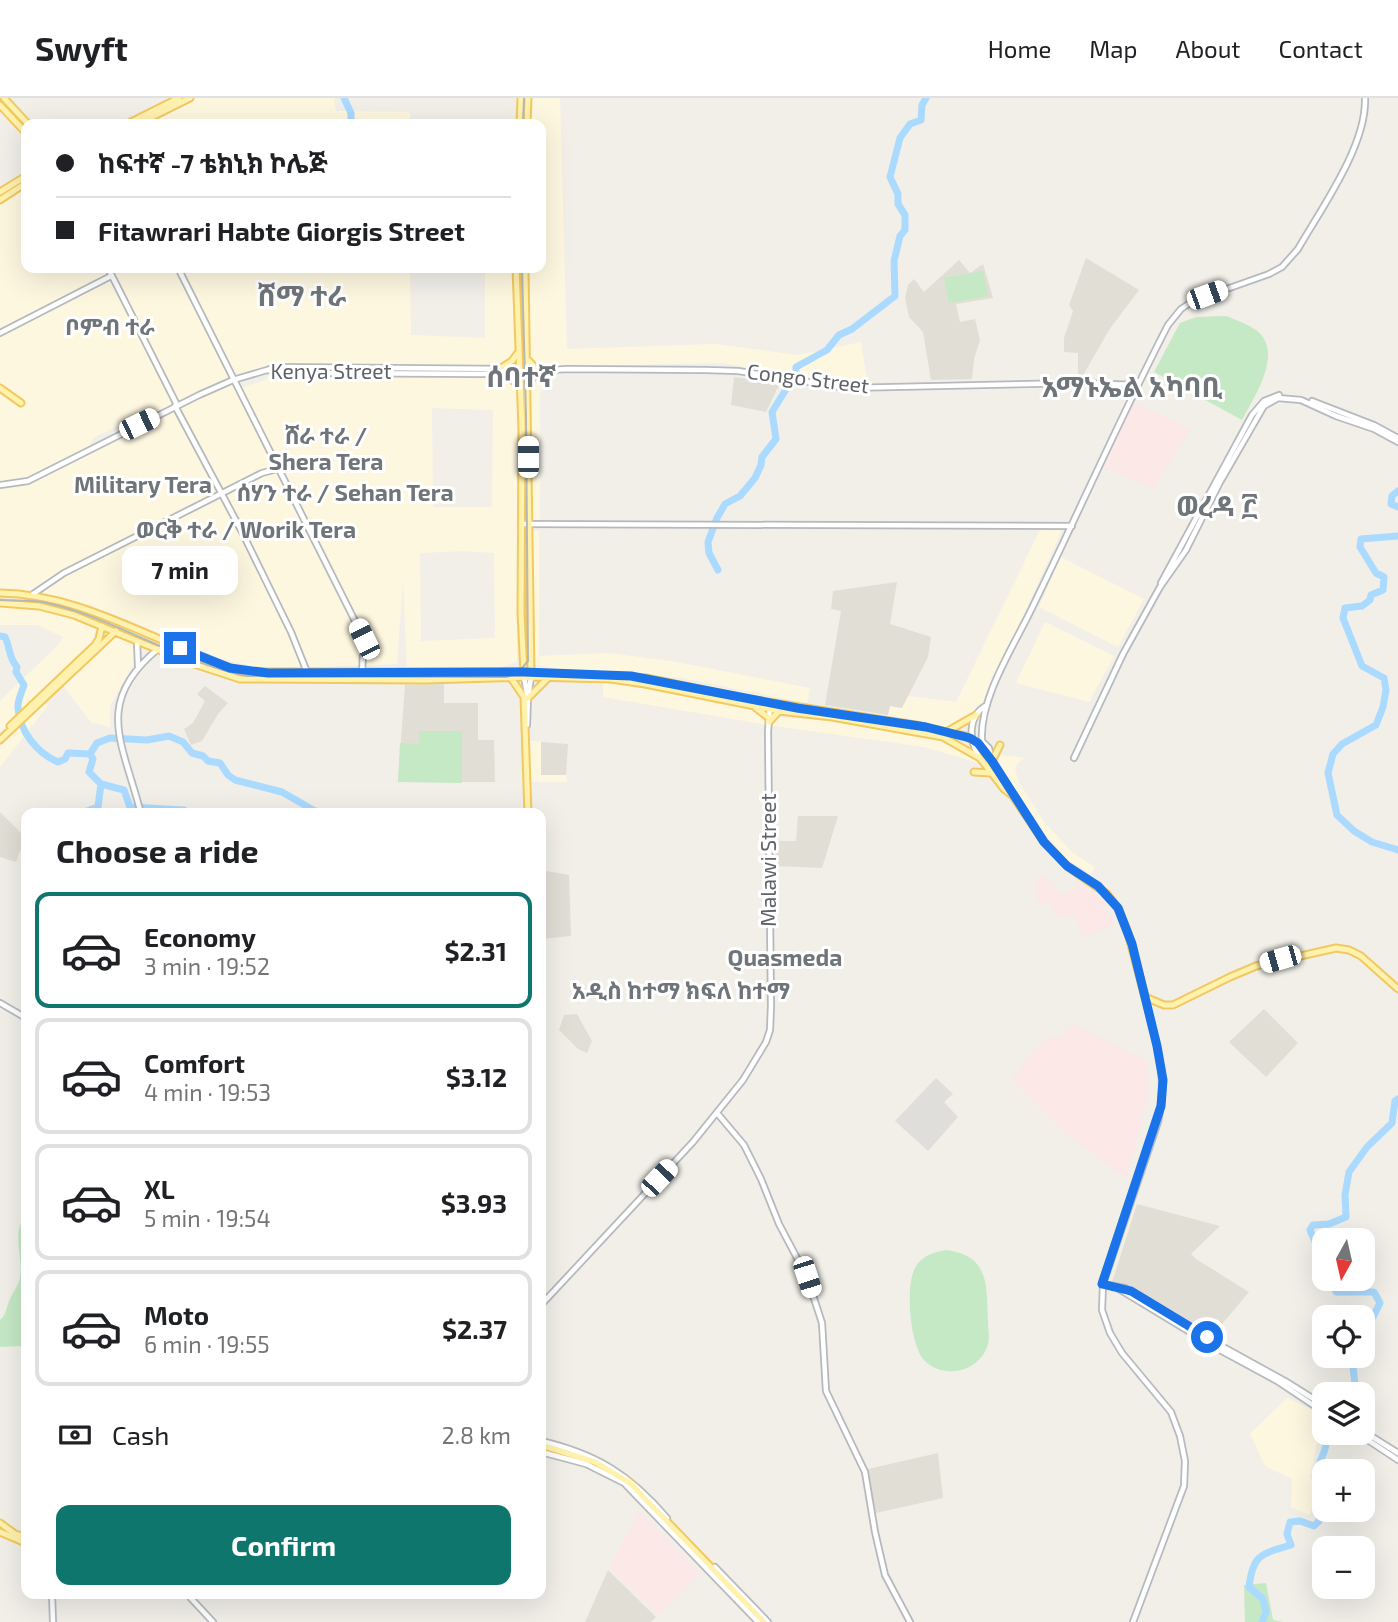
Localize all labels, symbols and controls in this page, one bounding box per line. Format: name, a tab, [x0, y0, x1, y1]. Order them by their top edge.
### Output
text: Swyft	[35, 28, 128, 68]
text: Home	[988, 34, 1051, 63]
text: Map	[1089, 34, 1137, 63]
text: About	[1175, 34, 1241, 63]
text: Contact	[1279, 34, 1363, 63]
text: ከፍተኛ -7 ቴክኒክ ኮሌጅ	[98, 147, 328, 178]
text: Fitawrari Habte Giorgis Street	[98, 215, 465, 246]
district label: ሸማ ተራ	[258, 278, 347, 312]
car	[1184, 278, 1231, 312]
district label: ቦምብ ተራ	[65, 312, 155, 340]
street label: Kenya Street	[270, 358, 392, 383]
street label: Congo Street	[746, 358, 871, 397]
district label: ሰባተኛ	[486, 359, 556, 393]
district label: አማኑኤል አካባቢ	[1042, 369, 1223, 403]
car	[116, 405, 163, 443]
district label: ሸራ ተራ / Shera Tera	[269, 421, 383, 475]
car	[518, 436, 539, 478]
district label: Military Tera	[74, 470, 212, 498]
district label: ሰሃን ተራ / Sehan Tera	[236, 478, 454, 506]
district label: ወረዳ ፫	[1176, 488, 1258, 522]
district label: ወርቅ ተራ / Worik Tera	[136, 515, 356, 543]
callout: 7 min	[122, 546, 238, 596]
text: 7 min	[151, 556, 209, 584]
car	[346, 616, 383, 662]
route end	[164, 632, 196, 664]
street label: Malawi Street	[755, 793, 780, 927]
text: Choose a ride	[56, 831, 259, 869]
icon: car	[60, 919, 123, 982]
text: Economy	[144, 921, 256, 952]
text: $2.31	[444, 935, 507, 966]
district label: Quasmeda	[728, 943, 842, 972]
car	[1257, 943, 1304, 975]
text: 3 min · 19:52	[144, 952, 270, 980]
district label: አዲስ ከተማ ክፍለ ከተማ	[572, 976, 790, 1004]
icon: car	[60, 1045, 123, 1108]
text: Comfort	[144, 1047, 245, 1078]
text: $3.12	[446, 1061, 507, 1092]
text: 4 min · 19:53	[144, 1078, 271, 1106]
car	[637, 1155, 682, 1201]
icon: car	[60, 1171, 123, 1234]
text: XL	[144, 1173, 175, 1204]
text: $3.93	[441, 1187, 507, 1218]
text: 5 min · 19:54	[144, 1204, 271, 1232]
north arrow	[1312, 1228, 1376, 1292]
map controls	[1312, 1228, 1375, 1599]
car	[791, 1254, 824, 1300]
icon: car	[60, 1297, 123, 1360]
text: Moto	[144, 1299, 209, 1330]
button: locate	[1312, 1305, 1375, 1368]
text: $2.37	[442, 1313, 507, 1344]
route start	[1191, 1321, 1223, 1353]
text: 6 min · 19:55	[144, 1330, 270, 1358]
button: layers	[1312, 1382, 1375, 1445]
icon: cash	[56, 1416, 94, 1454]
text: Cash	[112, 1419, 169, 1450]
text: 2.8 km	[442, 1421, 511, 1449]
button: +	[1312, 1459, 1375, 1522]
button: Confirm	[56, 1505, 511, 1585]
button: −	[1312, 1536, 1375, 1599]

